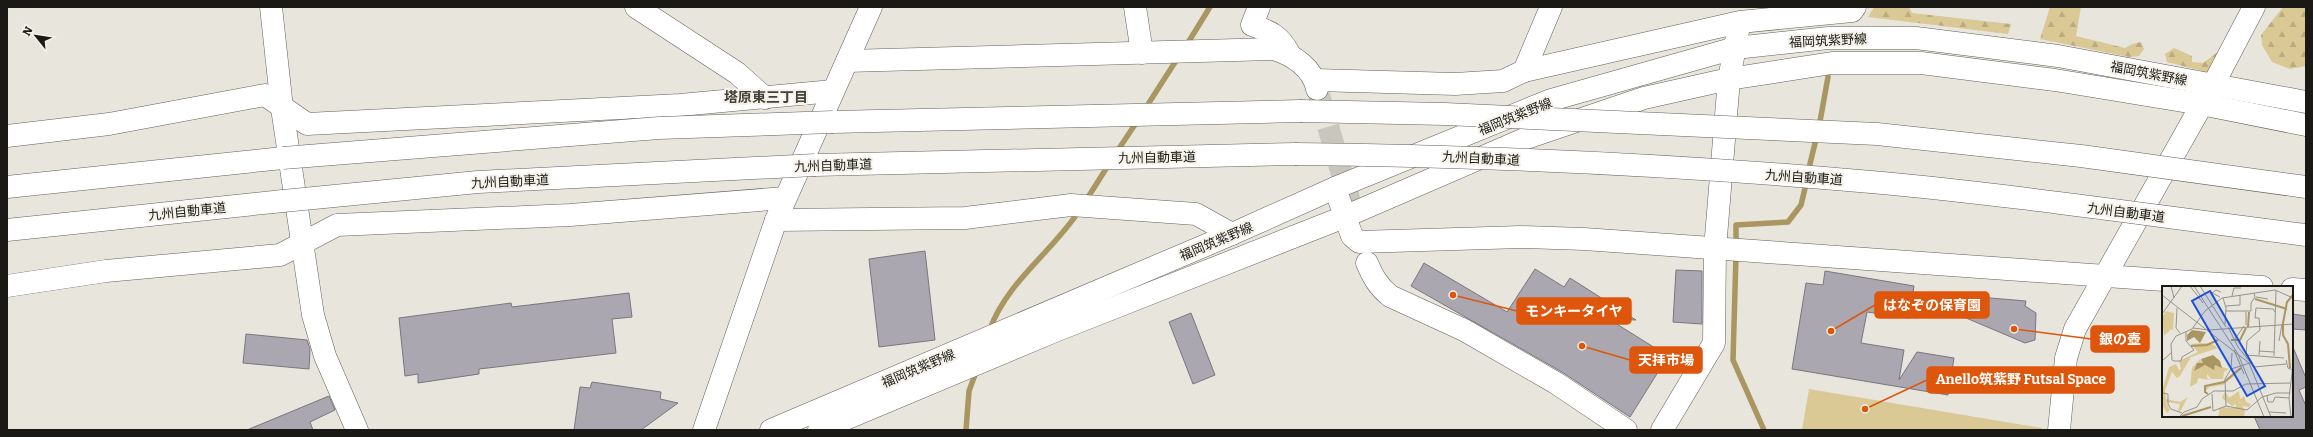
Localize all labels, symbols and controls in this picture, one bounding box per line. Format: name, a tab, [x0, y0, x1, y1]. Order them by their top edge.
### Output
north arrow	[16, 16, 56, 56]
text: N	[20, 24, 36, 38]
street label: 福岡筑紫野線	[1789, 31, 1867, 50]
street label: 福岡筑紫野線	[2109, 59, 2189, 88]
district label: 塔原東三丁目	[724, 89, 808, 106]
street label: 福岡筑紫野線	[1476, 95, 1554, 138]
street label: 九州自動車道	[1118, 149, 1196, 166]
street label: 九州自動車道	[1442, 149, 1520, 168]
street label: 九州自動車道	[794, 157, 872, 174]
street label: 九州自動車道	[1765, 167, 1843, 188]
street label: 九州自動車道	[471, 172, 549, 191]
street label: 九州自動車道	[147, 200, 227, 223]
street label: 九州自動車道	[2086, 200, 2166, 225]
street label: 福岡筑紫野線	[1177, 219, 1255, 264]
inset map	[2162, 286, 2293, 417]
callout: はなぞの保育園	[1875, 292, 1989, 318]
text: はなぞの保育園	[1883, 297, 1981, 314]
callout: モンキータイヤ	[1517, 298, 1631, 324]
text: モンキータイヤ	[1525, 303, 1623, 320]
callout: 銀の壺	[2091, 326, 2149, 352]
text: 銀の壺	[2099, 331, 2141, 348]
street label: 福岡筑紫野線	[879, 346, 957, 391]
callout: 天拝市場	[1630, 347, 1702, 373]
text: 天拝市場	[1638, 352, 1694, 369]
callout: Anello筑紫野 Futsal Space	[1927, 367, 2114, 393]
text: Anello筑紫野 Futsal Space	[1936, 371, 2107, 388]

